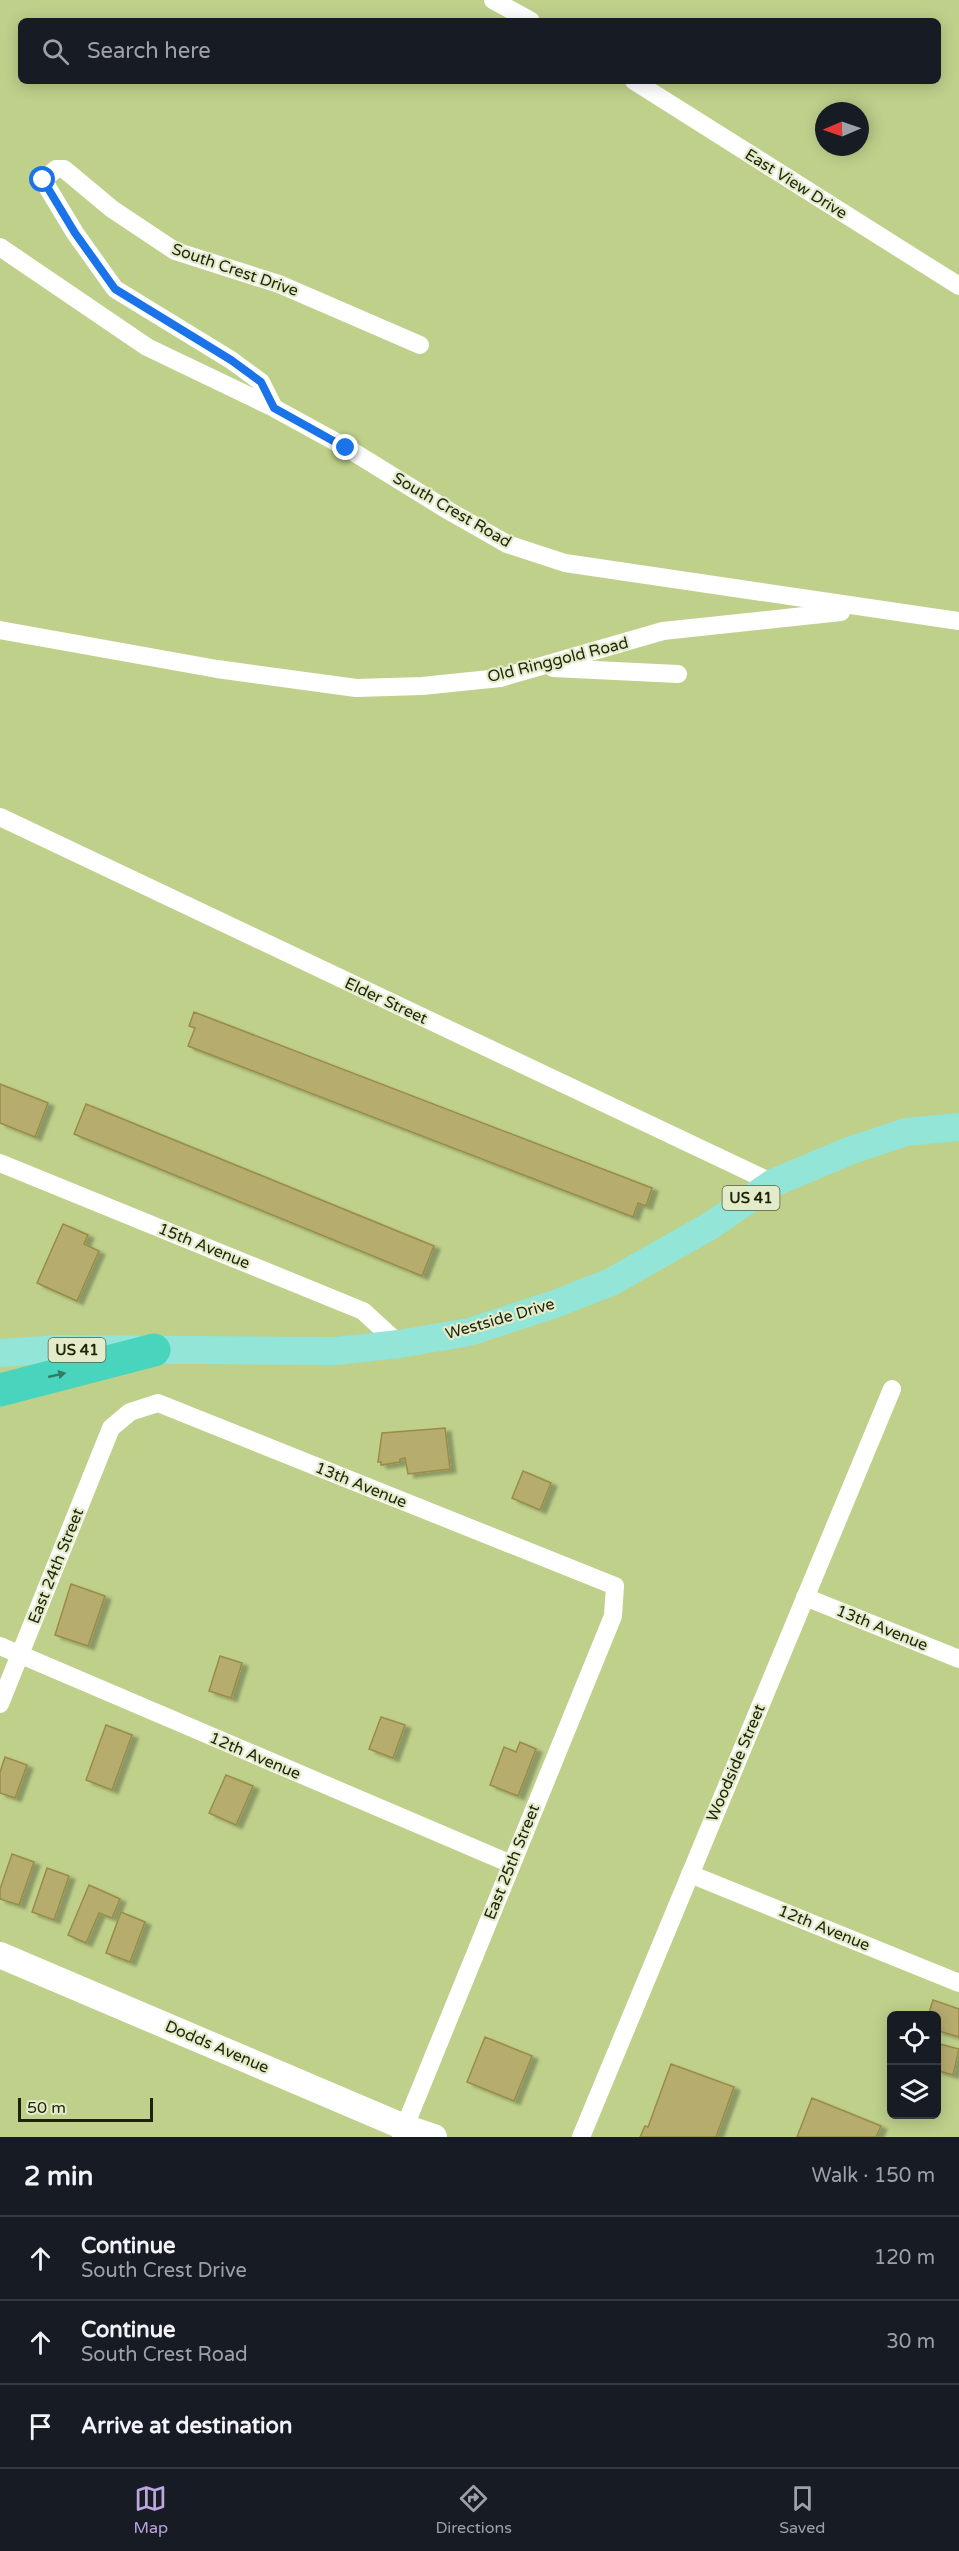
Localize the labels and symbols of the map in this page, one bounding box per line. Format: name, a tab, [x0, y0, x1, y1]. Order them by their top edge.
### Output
north arrow	[815, 102, 869, 156]
street label: East View Drive	[741, 144, 851, 224]
route start	[29, 166, 55, 192]
street label: South Crest Drive	[169, 239, 301, 301]
route end	[332, 434, 358, 460]
street label: South Crest Road	[389, 468, 515, 552]
street label: Old Ringgold Road	[485, 633, 631, 687]
street label: Elder Street	[341, 973, 431, 1029]
road number: US 41	[722, 1186, 780, 1210]
street label: 15th Avenue	[155, 1218, 253, 1274]
street label: Westside Drive	[443, 1294, 557, 1344]
road number: US 41	[48, 1338, 106, 1362]
one-way arrow	[47, 1370, 66, 1380]
street label: 13th Avenue	[312, 1457, 410, 1513]
street label: East 24th Street	[24, 1505, 88, 1627]
street label: 13th Avenue	[833, 1600, 931, 1656]
street label: Woodside Street	[702, 1701, 770, 1825]
street label: 12th Avenue	[206, 1728, 304, 1784]
street label: East 25th Street	[480, 1801, 544, 1923]
street label: 12th Avenue	[775, 1900, 873, 1956]
street label: Dodds Avenue	[162, 2016, 272, 2078]
scale bar	[18, 2095, 153, 2122]

